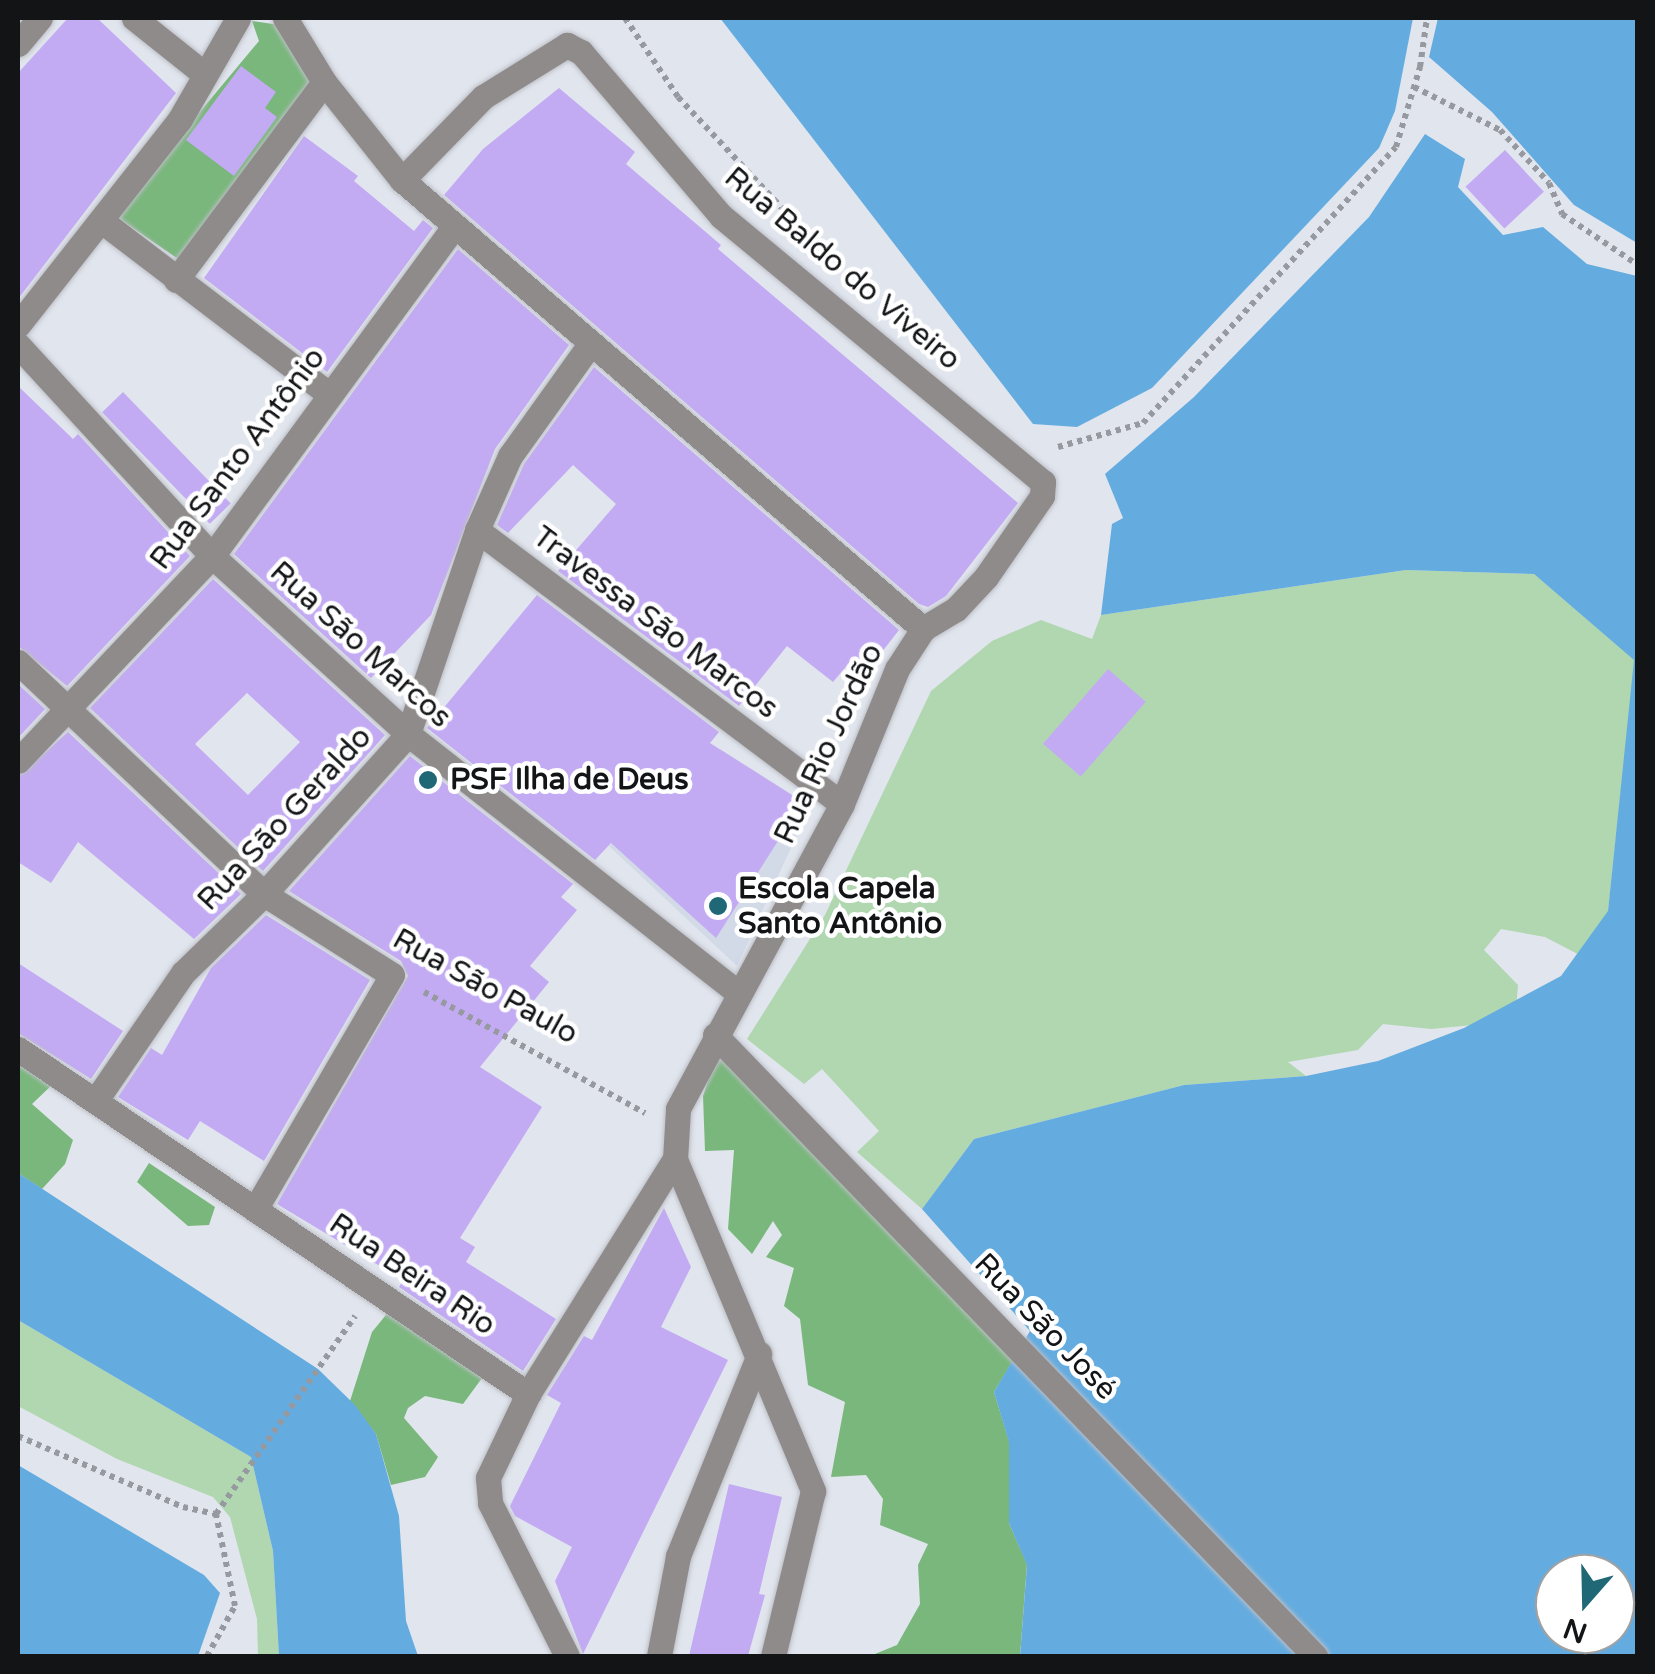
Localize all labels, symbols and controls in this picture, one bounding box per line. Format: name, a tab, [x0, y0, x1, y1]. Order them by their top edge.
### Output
street label: Rua Baldo do Viveiro	[717, 160, 967, 378]
street label: Rua Santo Antônio	[143, 341, 333, 577]
street label: Travessa São Marcos	[525, 519, 785, 727]
street label: Rua São Marcos	[262, 554, 458, 736]
street label: Rua Rio Jordão	[767, 638, 891, 850]
street label: Rua São Geraldo	[191, 720, 379, 918]
place label: PSF Ilha de Deus	[450, 762, 689, 798]
marker: PSF Ilha de Deus	[415, 767, 441, 793]
place label: Escola Capela Santo Antônio	[738, 871, 942, 942]
marker: Escola Capela Santo Antônio	[707, 895, 729, 917]
street label: Rua São Paulo	[386, 921, 584, 1053]
street label: Rua Beira Rio	[322, 1206, 502, 1344]
street label: Rua São José	[966, 1246, 1124, 1408]
north arrow	[1535, 1554, 1635, 1654]
text: N	[1559, 1610, 1592, 1650]

